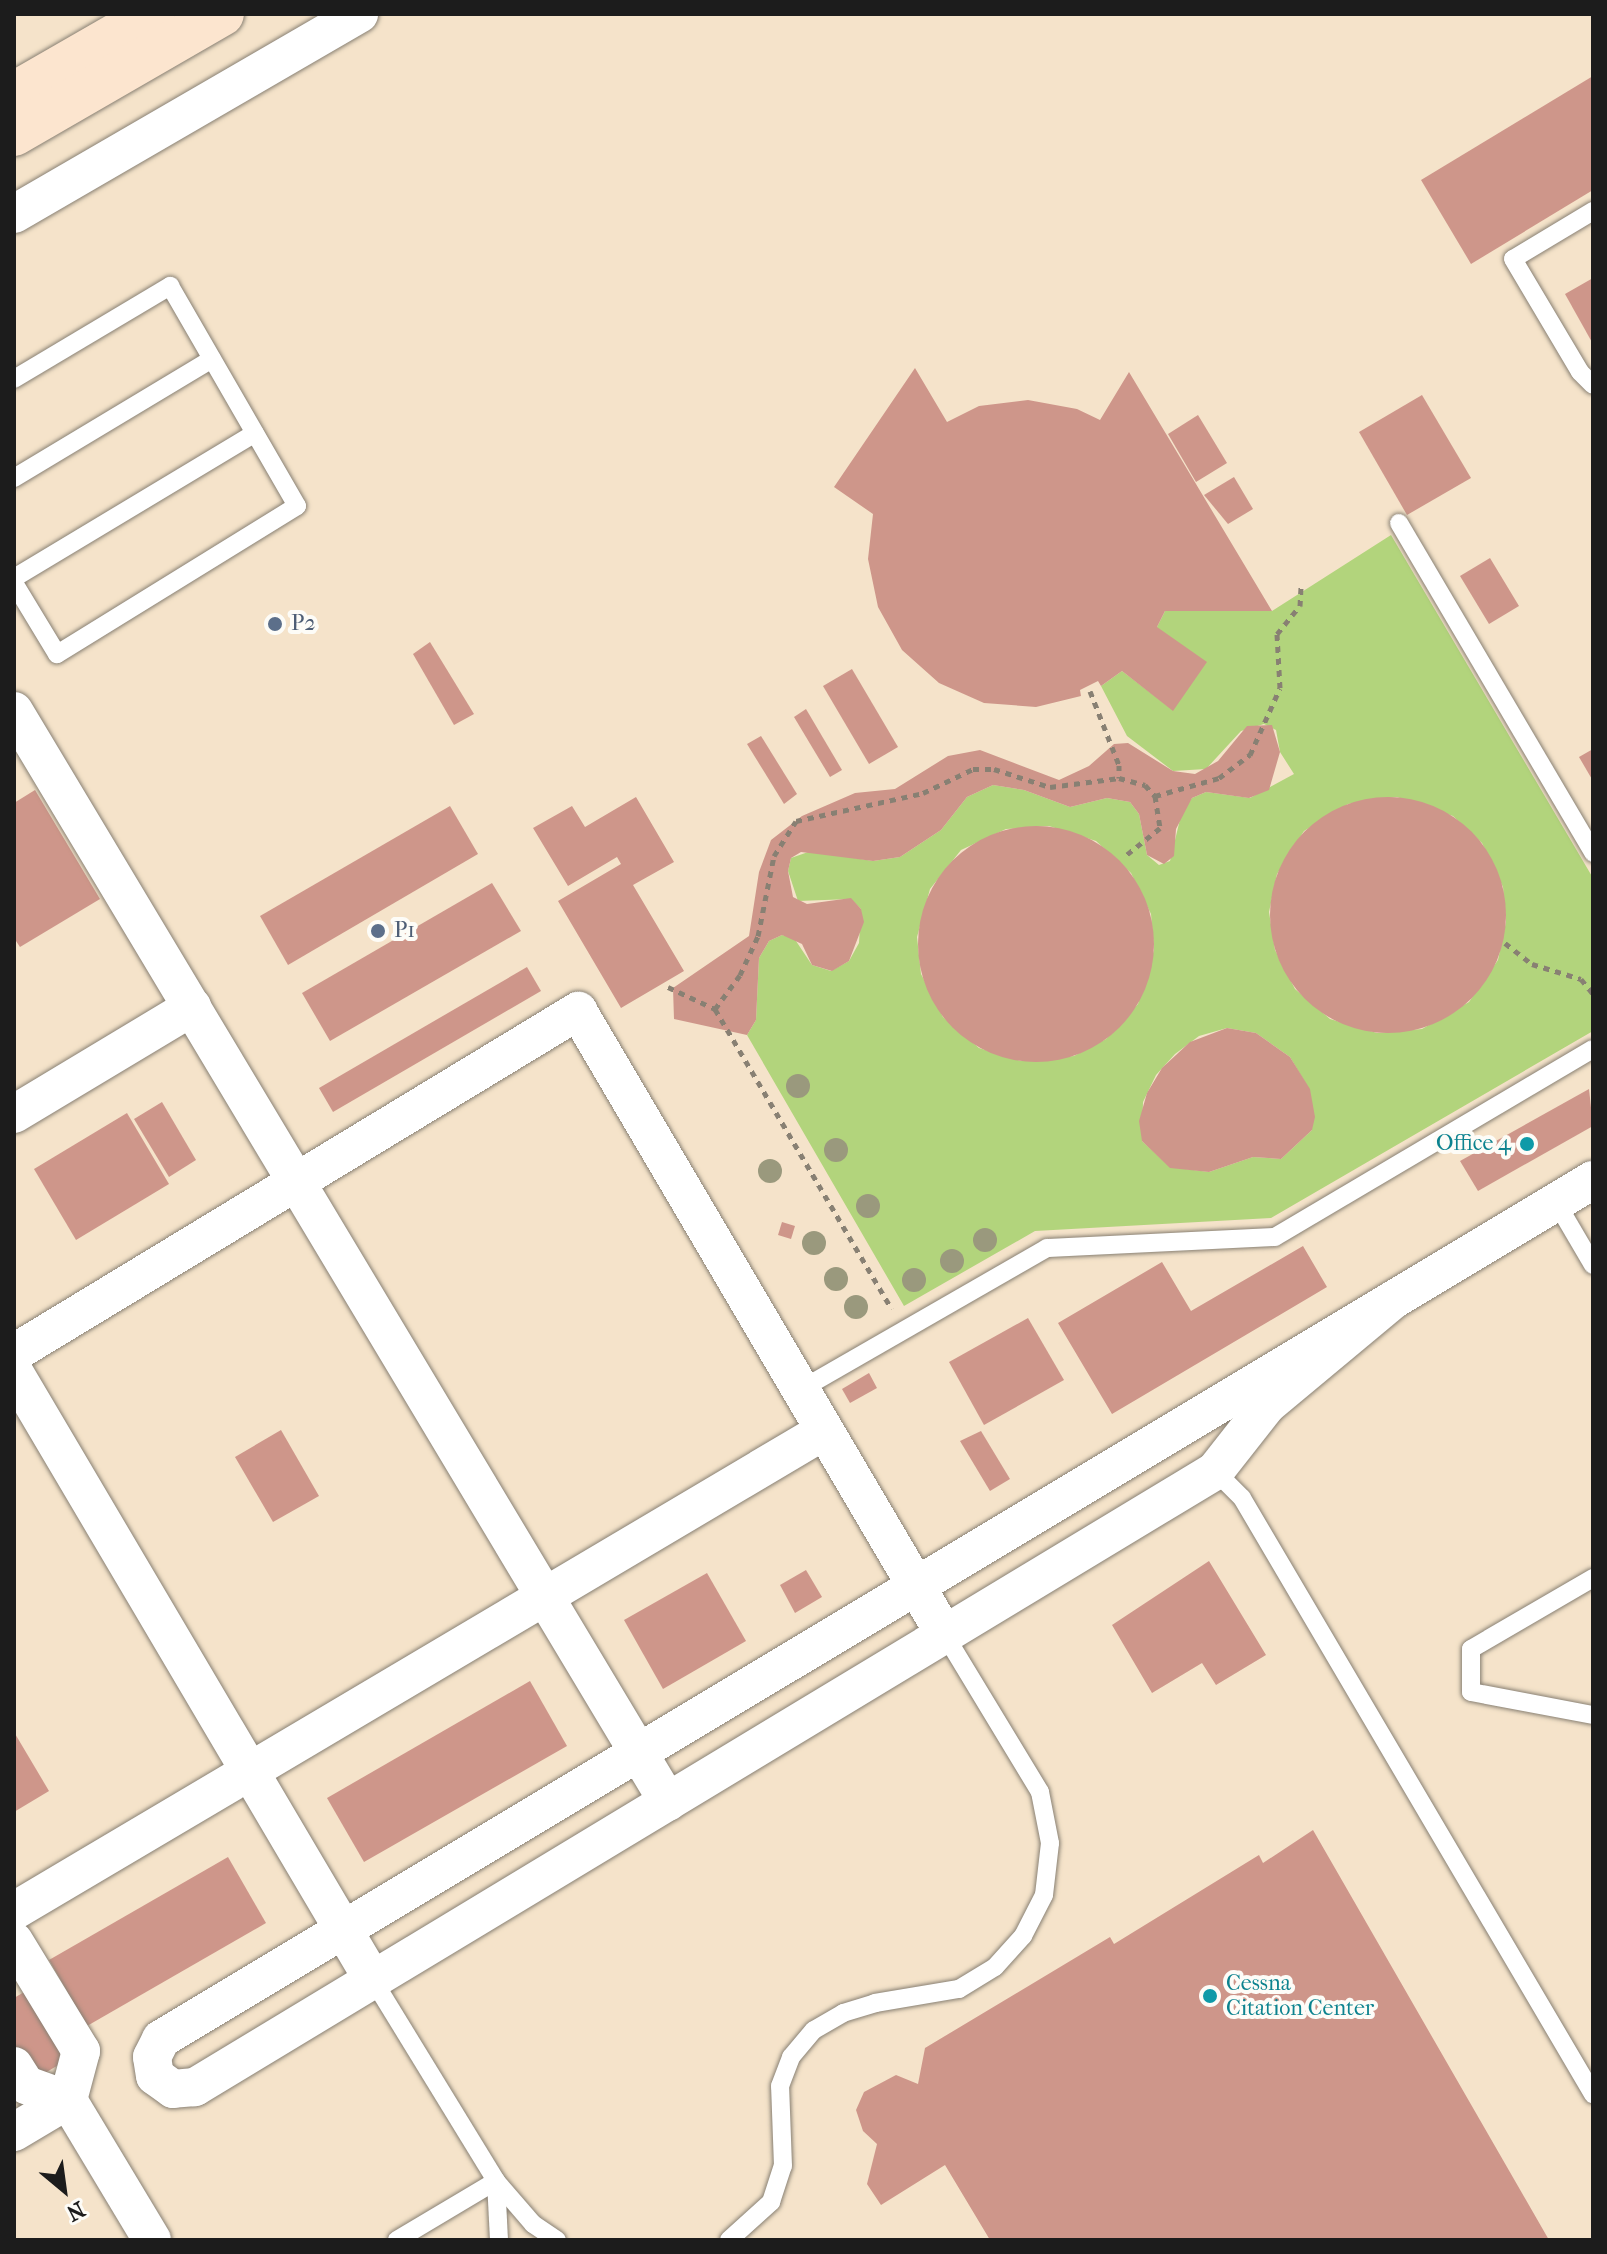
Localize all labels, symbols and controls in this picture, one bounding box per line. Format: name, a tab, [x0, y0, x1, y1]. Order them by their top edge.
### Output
place label: P2	[291, 611, 316, 637]
marker: P2	[266, 615, 284, 633]
place label: P1	[394, 918, 415, 944]
marker: P1	[369, 922, 387, 940]
place label: Office 4	[1436, 1131, 1511, 1157]
marker: Office 4	[1518, 1135, 1536, 1153]
place label: Cessna Citation Center	[1226, 1970, 1374, 2022]
marker: Cessna Citation Center	[1201, 1987, 1219, 2005]
north arrow	[24, 2150, 104, 2230]
text: N	[62, 2196, 89, 2226]

